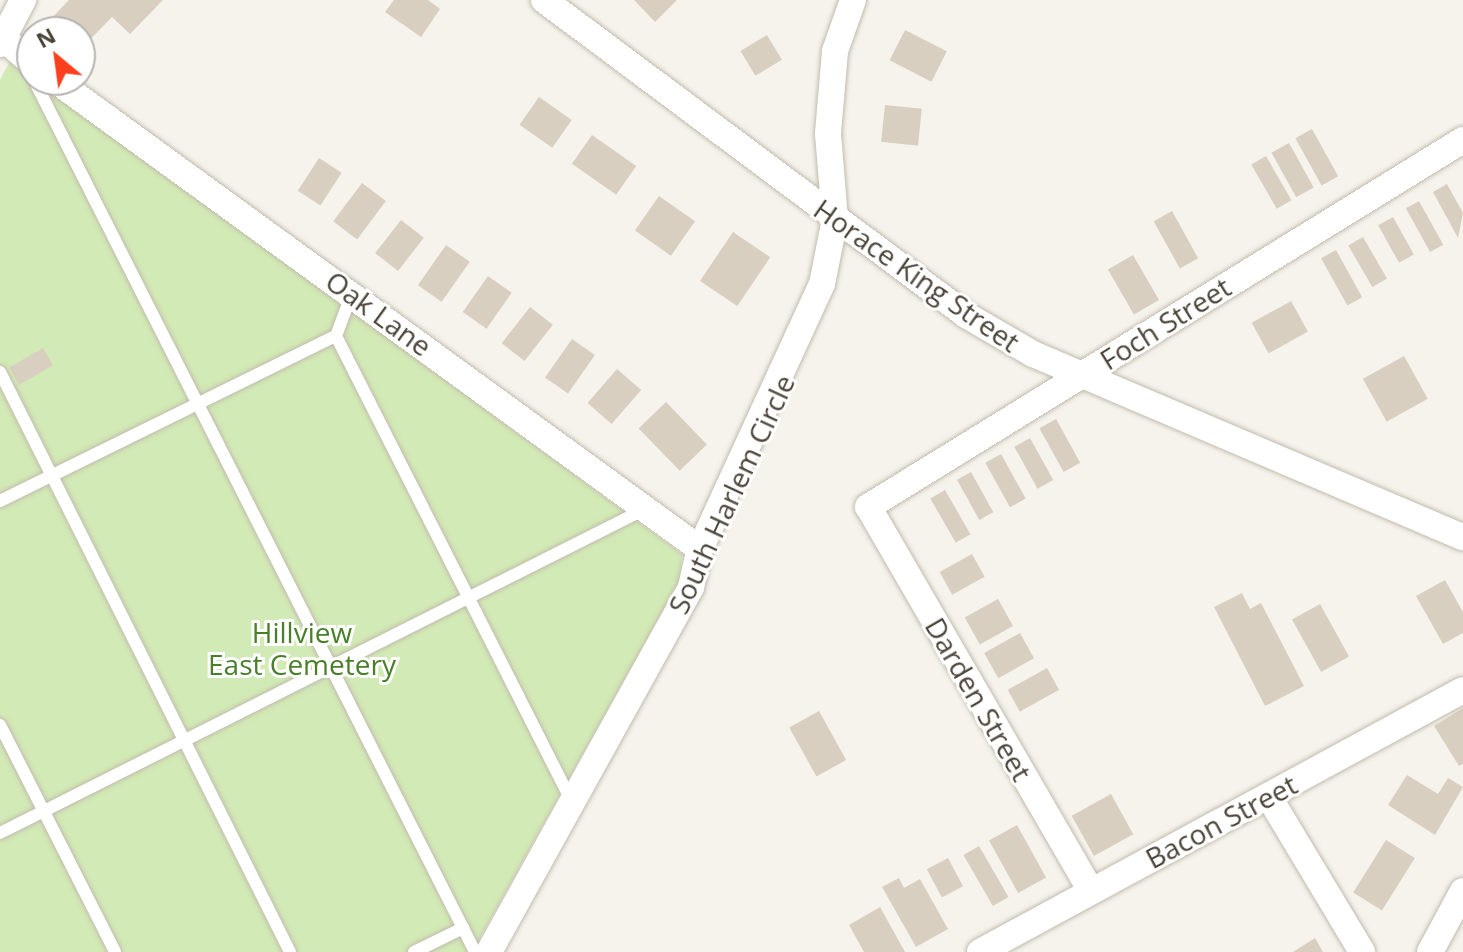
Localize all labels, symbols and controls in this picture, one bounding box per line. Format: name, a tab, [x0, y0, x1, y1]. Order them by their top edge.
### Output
north arrow	[16, 16, 96, 96]
text: N	[30, 19, 60, 54]
street label: Horace King Street	[808, 192, 1026, 358]
street label: Oak Lane	[320, 263, 438, 363]
street label: Foch Street	[1094, 270, 1236, 376]
street label: South Harlem Circle	[661, 369, 801, 619]
street label: Darden Street	[919, 611, 1039, 787]
park label: Hillview East Cemetery	[208, 615, 396, 681]
street label: Bacon Street	[1140, 767, 1302, 875]

